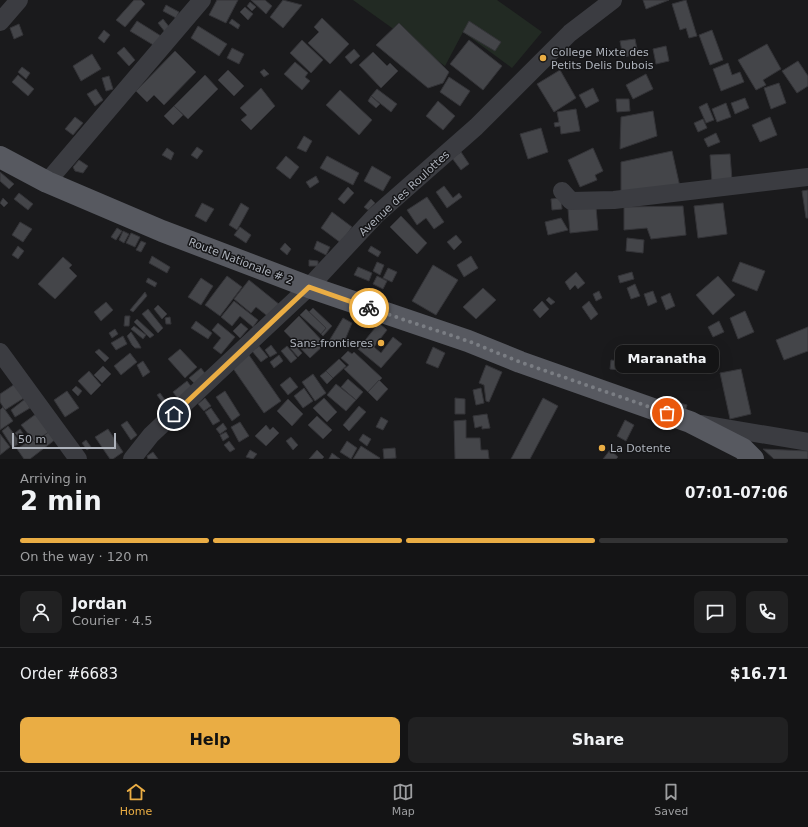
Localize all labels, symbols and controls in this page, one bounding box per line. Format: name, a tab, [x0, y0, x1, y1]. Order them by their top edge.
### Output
place label: College Mixte des Petits Delis Dubois	[551, 46, 654, 72]
marker: College Mixte des Petits Delis Dubois	[538, 53, 548, 63]
street label: Avenue des Roulottes	[356, 148, 453, 239]
street label: Route Nationale # 2	[187, 235, 295, 287]
courier	[349, 288, 389, 328]
icon: bike	[358, 297, 380, 319]
place label: Sans-frontieres	[290, 337, 373, 350]
marker: Sans-frontieres	[376, 338, 386, 348]
callout: Maranatha	[615, 345, 719, 373]
text: Maranatha	[627, 351, 707, 366]
pin	[650, 396, 684, 430]
pin	[157, 397, 191, 431]
icon: bag	[656, 402, 678, 424]
icon: home	[163, 403, 185, 425]
scale bar	[12, 431, 116, 450]
text: 50 m	[18, 433, 46, 446]
place label: La Dotente	[610, 442, 671, 455]
marker: La Dotente	[597, 443, 607, 453]
text: Arriving in	[20, 471, 87, 486]
text: 07:01–07:06	[685, 484, 788, 502]
text: 2 min	[20, 486, 102, 516]
text: On the way · 120 m	[20, 549, 148, 564]
button: person	[20, 591, 62, 633]
button: chat	[694, 591, 736, 633]
button: phone	[746, 591, 788, 633]
text: Jordan	[72, 595, 127, 613]
text: Courier · 4.5	[72, 613, 153, 628]
text: Order #6683	[20, 665, 118, 683]
text: $16.71	[730, 665, 788, 683]
button: Help	[20, 717, 400, 763]
button: Share	[408, 717, 788, 763]
tab: Home	[120, 781, 152, 818]
tab: Map	[392, 781, 415, 818]
tab: Saved	[654, 781, 688, 818]

